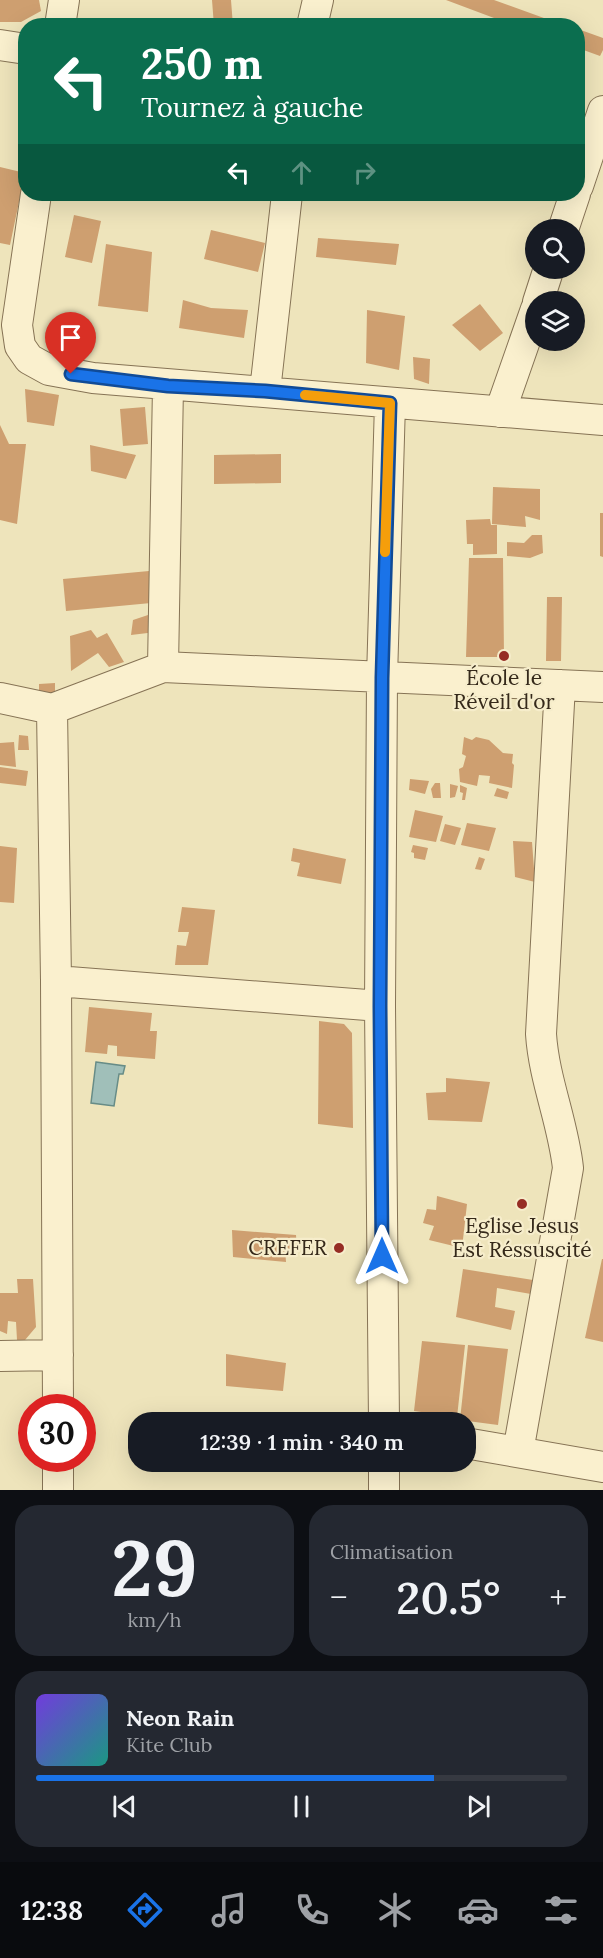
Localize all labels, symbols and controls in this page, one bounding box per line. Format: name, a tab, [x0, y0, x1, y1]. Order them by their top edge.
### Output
text: 250 m	[141, 37, 262, 91]
icon: left	[42, 42, 120, 120]
text: Tournez à gauche	[141, 90, 364, 124]
icon: left	[222, 156, 255, 189]
icon: ahead	[285, 156, 318, 189]
icon: right	[348, 156, 381, 189]
map controls	[525, 219, 585, 351]
button: search	[525, 219, 585, 279]
button: layers	[525, 291, 585, 351]
pin	[45, 312, 96, 374]
icon: arrive	[54, 321, 87, 354]
marker: École le Réveil d'or	[497, 649, 511, 663]
place label: École le Réveil d'or	[453, 664, 555, 715]
marker: Eglise Jesus Est Réssuscité	[515, 1197, 529, 1211]
place label: Eglise Jesus Est Réssuscité	[452, 1212, 592, 1263]
position arrow	[350, 1224, 414, 1288]
place label: CREFER	[248, 1234, 328, 1261]
marker: CREFER	[332, 1241, 346, 1255]
speed limit sign: 30	[18, 1394, 96, 1472]
text: 12:39 · 1 min · 340 m	[200, 1428, 404, 1456]
text: 29	[111, 1518, 198, 1617]
text: Climatisation	[330, 1539, 453, 1564]
text: 20.5°	[396, 1569, 501, 1626]
text: −	[330, 1576, 348, 1618]
text: +	[550, 1576, 567, 1618]
text: km/h	[127, 1607, 182, 1632]
text: Neon Rain	[126, 1704, 234, 1732]
text: Kite Club	[126, 1732, 212, 1757]
icon: previous	[108, 1790, 141, 1823]
icon: pause	[285, 1790, 318, 1823]
icon: next	[462, 1790, 495, 1823]
icon: directions	[124, 1889, 166, 1931]
icon: music	[208, 1889, 250, 1931]
icon: phone	[291, 1889, 333, 1931]
icon: climate	[374, 1889, 416, 1931]
icon: car	[457, 1889, 499, 1931]
icon: filters	[540, 1889, 582, 1931]
text: 12:38	[21, 1893, 83, 1927]

